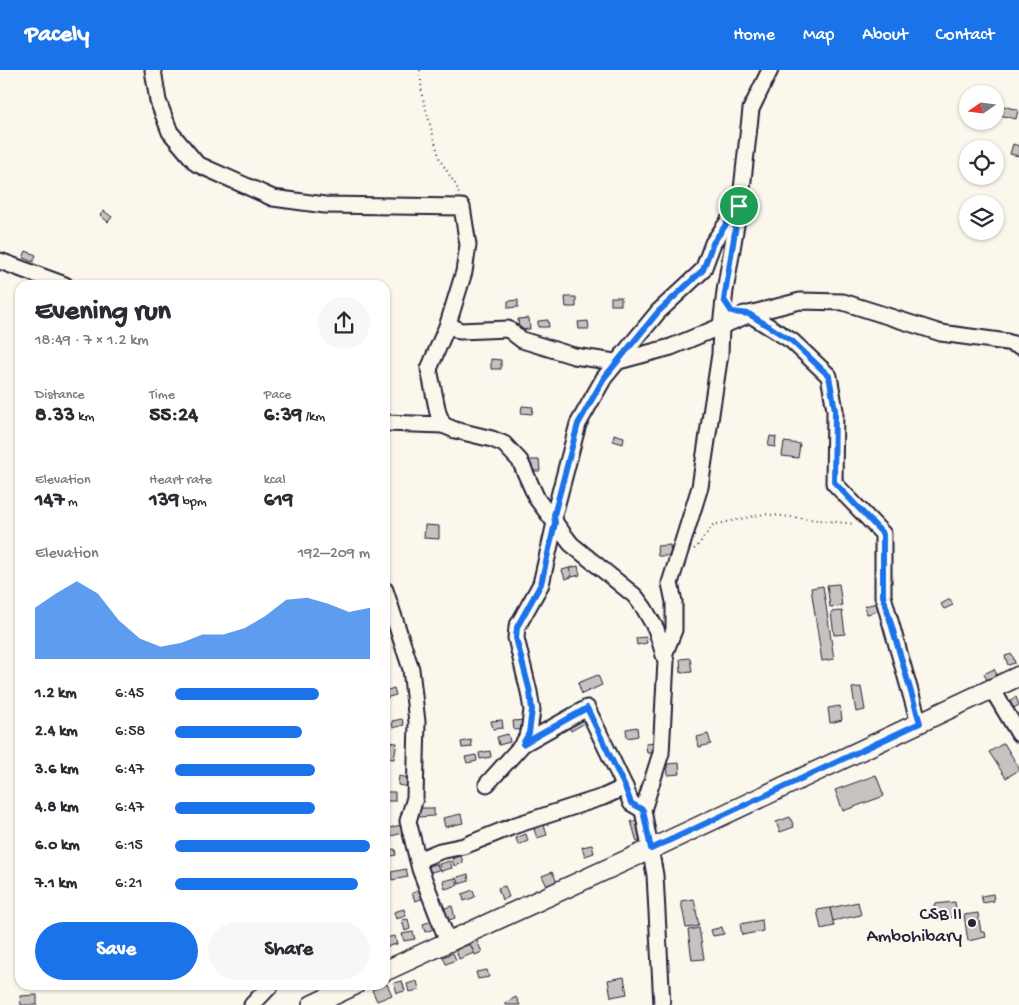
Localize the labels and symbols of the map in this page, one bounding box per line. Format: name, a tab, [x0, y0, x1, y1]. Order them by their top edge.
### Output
north arrow	[959, 85, 1004, 130]
pin	[718, 185, 760, 227]
place label: CSB II Ambohibary	[866, 904, 963, 949]
marker: CSB II Ambohibary	[966, 917, 978, 929]

